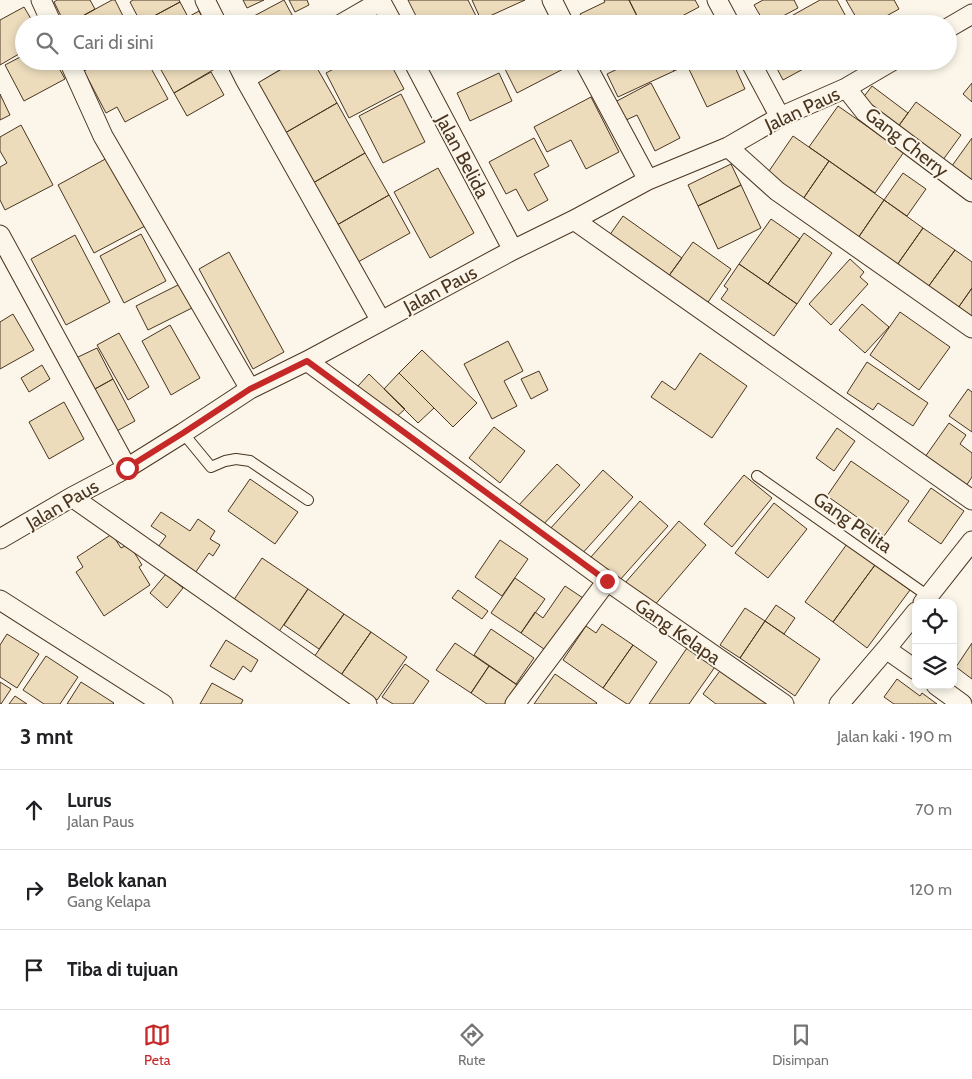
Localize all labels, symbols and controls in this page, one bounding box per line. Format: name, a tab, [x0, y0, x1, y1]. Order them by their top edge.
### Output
search box	[15, 15, 957, 70]
icon: search	[33, 29, 61, 57]
text: Cari di sini	[73, 31, 154, 54]
street label: Jalan Paus	[760, 82, 843, 137]
street label: Gang Cherry	[860, 103, 953, 182]
street label: Jalan Belida	[430, 110, 494, 202]
street label: Jalan Paus	[399, 260, 481, 319]
route start	[116, 457, 139, 480]
street label: Jalan Paus	[21, 474, 103, 535]
street label: Gang Pelita	[809, 487, 896, 558]
route end	[596, 570, 619, 593]
street label: Gang Kelapa	[630, 593, 725, 669]
map controls	[912, 599, 957, 689]
button: locate	[912, 599, 957, 644]
button: layers	[912, 644, 957, 689]
text: 3 mnt	[20, 724, 73, 749]
text: Jalan kaki · 190 m	[837, 727, 952, 746]
text: Lurus	[67, 789, 112, 812]
icon: ahead	[20, 796, 48, 824]
text: 70 m	[915, 800, 952, 819]
text: Jalan Paus	[67, 812, 134, 831]
text: Belok kanan	[67, 869, 167, 892]
icon: right	[20, 876, 48, 904]
text: 120 m	[910, 880, 952, 899]
text: Gang Kelapa	[67, 892, 151, 911]
icon: arrive	[20, 956, 48, 984]
text: Tiba di tujuan	[67, 958, 178, 981]
tab: Peta	[143, 1021, 171, 1069]
tab: Rute	[458, 1021, 486, 1069]
tab: Disimpan	[772, 1021, 829, 1069]

